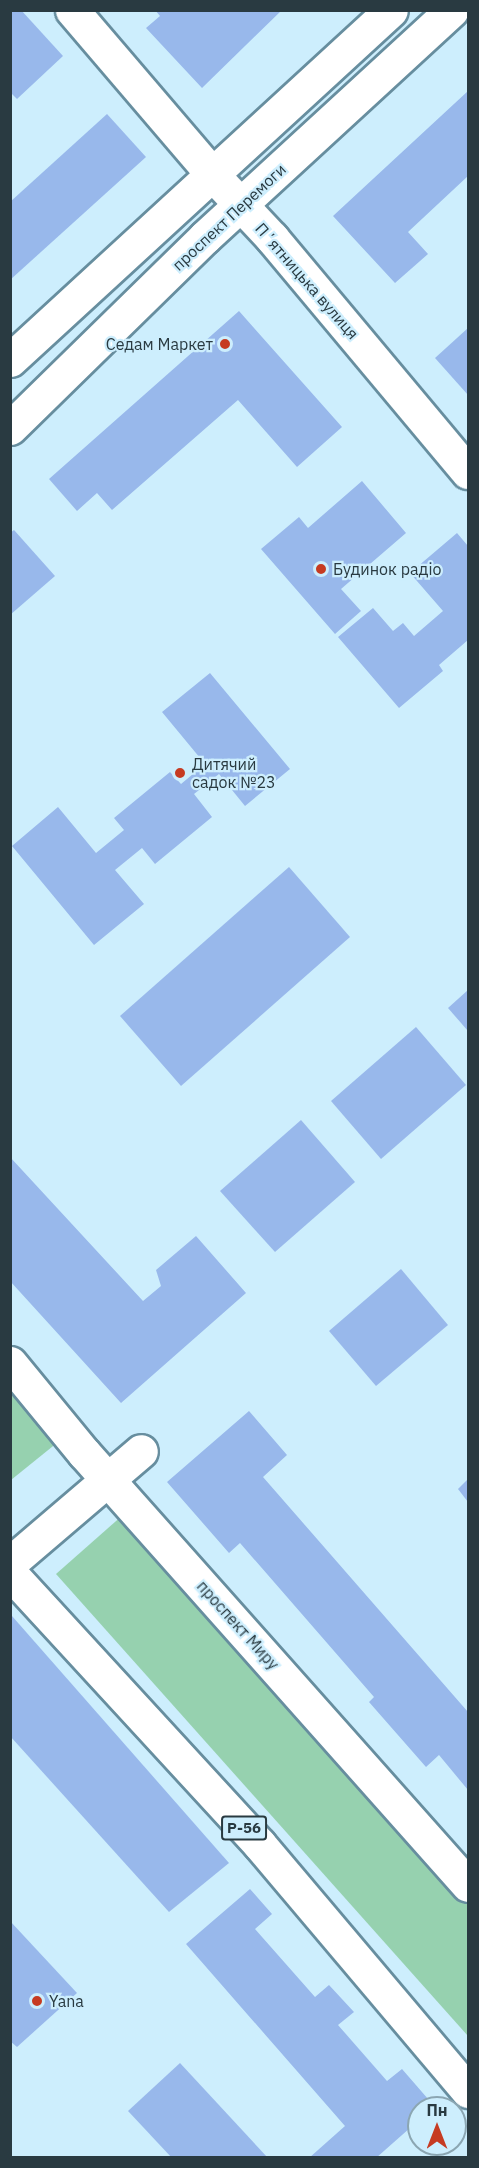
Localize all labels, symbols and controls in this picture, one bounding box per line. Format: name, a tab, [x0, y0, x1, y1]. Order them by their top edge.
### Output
street label: проспект Перемоги	[168, 160, 290, 274]
street label: Пʼятницька вулиця	[251, 219, 363, 343]
place label: Седам Маркет	[106, 334, 213, 354]
marker: Седам Маркет	[218, 337, 232, 351]
place label: Будинок радіо	[333, 559, 441, 579]
marker: Будинок радіо	[314, 562, 328, 576]
place label: Дитячий садок №23	[192, 754, 276, 792]
marker: Дитячий садок №23	[173, 766, 187, 780]
street label: проспект Миру	[193, 1577, 283, 1673]
road number: Р-56	[220, 1816, 268, 1840]
place label: Yana	[49, 1991, 84, 2011]
marker: Yana	[30, 1994, 44, 2008]
north arrow	[407, 2096, 467, 2156]
text: Пн	[426, 2100, 448, 2120]

